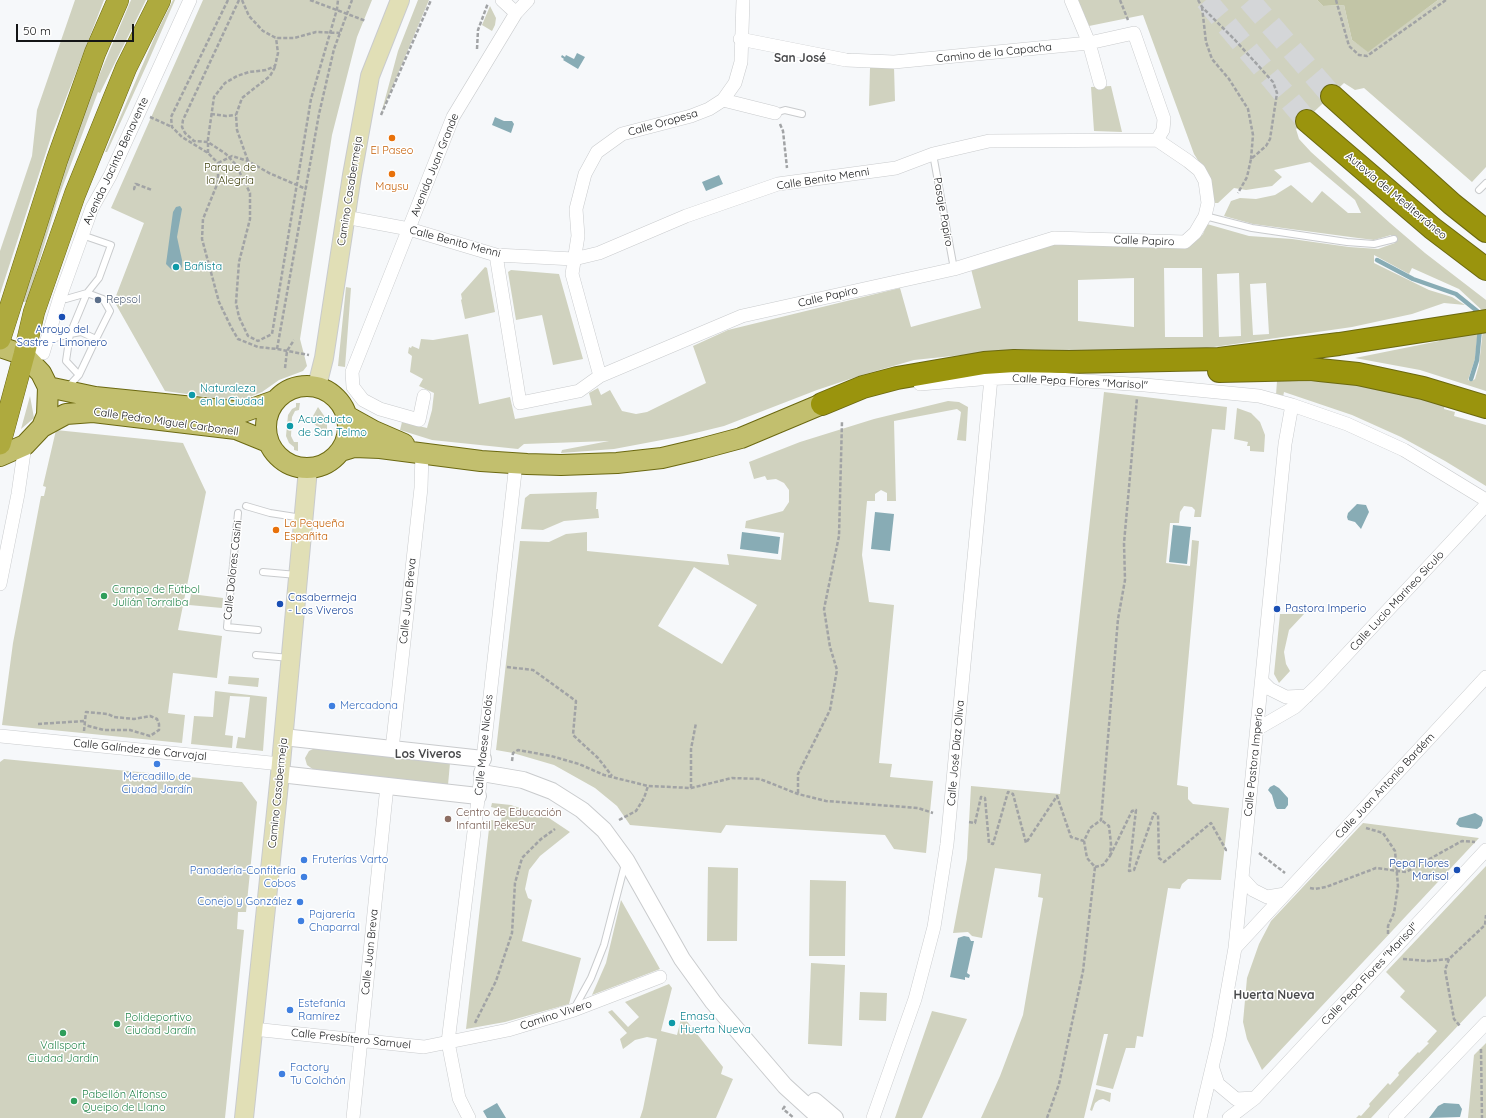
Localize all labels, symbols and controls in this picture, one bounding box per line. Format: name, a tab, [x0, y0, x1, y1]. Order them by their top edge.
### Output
scale bar	[18, 16, 136, 42]
text: 50 m	[23, 23, 51, 38]
street label: Camino de la Capacha	[936, 40, 1052, 66]
district label: San José	[774, 51, 826, 65]
street label: Avenida Jacinto Benavente	[81, 95, 151, 227]
street label: Calle Oropesa	[627, 107, 699, 139]
street label: Avenida Juan Grande	[408, 112, 462, 218]
marker: El Paseo	[387, 133, 397, 143]
street label: Camino Casabermeja	[335, 135, 365, 247]
place label: El Paseo	[371, 144, 413, 158]
street label: Autovía del Mediterráneo	[1343, 150, 1449, 242]
park label: Parque de la Alegría	[204, 161, 256, 187]
street label: Calle Benito Menni	[776, 165, 870, 193]
marker: Maysu	[387, 169, 397, 179]
street label: Pasaje Papiro	[930, 176, 956, 248]
place label: Maysu	[375, 180, 409, 194]
street label: Calle Benito Menni	[408, 223, 502, 261]
street label: Calle Papiro	[1113, 233, 1175, 249]
place label: Bañista	[184, 260, 222, 274]
marker: Bañista	[171, 262, 181, 272]
street label: Calle Papiro	[797, 284, 859, 310]
place label: Repsol	[106, 293, 141, 307]
marker: Repsol	[93, 295, 103, 305]
marker: Arroyo del Sastre - Limonero	[57, 312, 67, 322]
place label: Arroyo del Sastre - Limonero	[17, 323, 107, 349]
street label: Calle Pepa Flores "Marisol"	[1012, 372, 1148, 392]
place label: Naturaleza en la Ciudad	[200, 382, 264, 408]
marker: Naturaleza en la Ciudad	[187, 390, 197, 400]
street label: Calle Pedro Miguel Carbonell	[93, 405, 239, 439]
place label: Acueducto de San Telmo	[298, 413, 367, 439]
marker: Acueducto de San Telmo	[285, 421, 295, 431]
place label: La Pequeña Españita	[284, 517, 344, 543]
street label: Calle Dolores Casini	[221, 520, 245, 620]
marker: La Pequeña Españita	[271, 525, 281, 535]
street label: Calle Lucio Marineo Siculo	[1347, 548, 1447, 654]
street label: Calle Juan Breva	[397, 557, 419, 645]
place label: Campo de Fútbol Julíán Torralba	[112, 583, 200, 609]
marker: Campo de Fútbol Julíán Torralba	[99, 591, 109, 601]
place label: Casabermeja - Los Viveros	[288, 591, 357, 617]
marker: Casabermeja - Los Viveros	[275, 599, 285, 609]
place label: Pastora Imperio	[1285, 602, 1366, 616]
marker: Pastora Imperio	[1272, 604, 1282, 614]
street label: Calle Maese Nicolás	[472, 694, 496, 796]
place label: Mercadona	[340, 699, 398, 713]
street label: Calle José Díaz Oliva	[945, 699, 967, 807]
marker: Mercadona	[327, 701, 337, 711]
street label: Calle Pastora Imperio	[1242, 707, 1266, 817]
street label: Calle Juan Antonio Bardém	[1333, 730, 1437, 842]
street label: Calle Galíndez de Carvajal	[73, 736, 207, 764]
street label: Camino Casabermeja	[266, 737, 290, 849]
district label: Los Viveros	[395, 747, 461, 761]
marker: Mercadillo de Ciudad Jardín	[152, 759, 162, 769]
place label: Mercadillo de Ciudad Jardín	[121, 770, 193, 796]
place label: Centro de Educación Infantil PekeSur	[456, 806, 562, 832]
marker: Centro de Educación Infantil PekeSur	[443, 814, 453, 824]
place label: Fruterías Varto	[312, 853, 388, 867]
marker: Fruterías Varto	[299, 855, 309, 865]
place label: Pepa Flores Marisol	[1389, 857, 1449, 883]
place label: Panadería-Confitería Cobos	[190, 864, 296, 890]
marker: Pepa Flores Marisol	[1452, 865, 1462, 875]
marker: Panadería-Confitería Cobos	[299, 872, 309, 882]
place label: Conejo y González	[197, 895, 292, 909]
marker: Conejo y González	[295, 897, 305, 907]
place label: Pajarería Chaparral	[309, 908, 360, 934]
street label: Calle Juan Breva	[359, 908, 381, 996]
marker: Pajarería Chaparral	[296, 916, 306, 926]
street label: Calle Pepa Flores "Marisol"	[1319, 920, 1421, 1028]
district label: Huerta Nueva	[1234, 988, 1314, 1002]
place label: Estefanía Ramírez	[298, 997, 345, 1023]
street label: Camino Vivero	[519, 997, 593, 1033]
marker: Estefanía Ramírez	[285, 1005, 295, 1015]
place label: Emasa Huerta Nueva	[680, 1010, 751, 1036]
place label: Polideportivo Ciudad Jardín	[125, 1011, 196, 1037]
marker: Emasa Huerta Nueva	[667, 1018, 677, 1028]
marker: Polideportivo Ciudad Jardín	[112, 1019, 122, 1029]
street label: Calle Presbítero Samuel	[290, 1026, 412, 1052]
marker: Vallsport Ciudad Jardín	[58, 1028, 68, 1038]
place label: Vallsport Ciudad Jardín	[27, 1039, 99, 1065]
place label: Factory Tu Colchón	[290, 1061, 346, 1087]
marker: Factory Tu Colchón	[277, 1069, 287, 1079]
place label: Pabellón Alfonso Queipo de Llano	[82, 1088, 167, 1114]
marker: Pabellón Alfonso Queipo de Llano	[69, 1096, 79, 1106]

